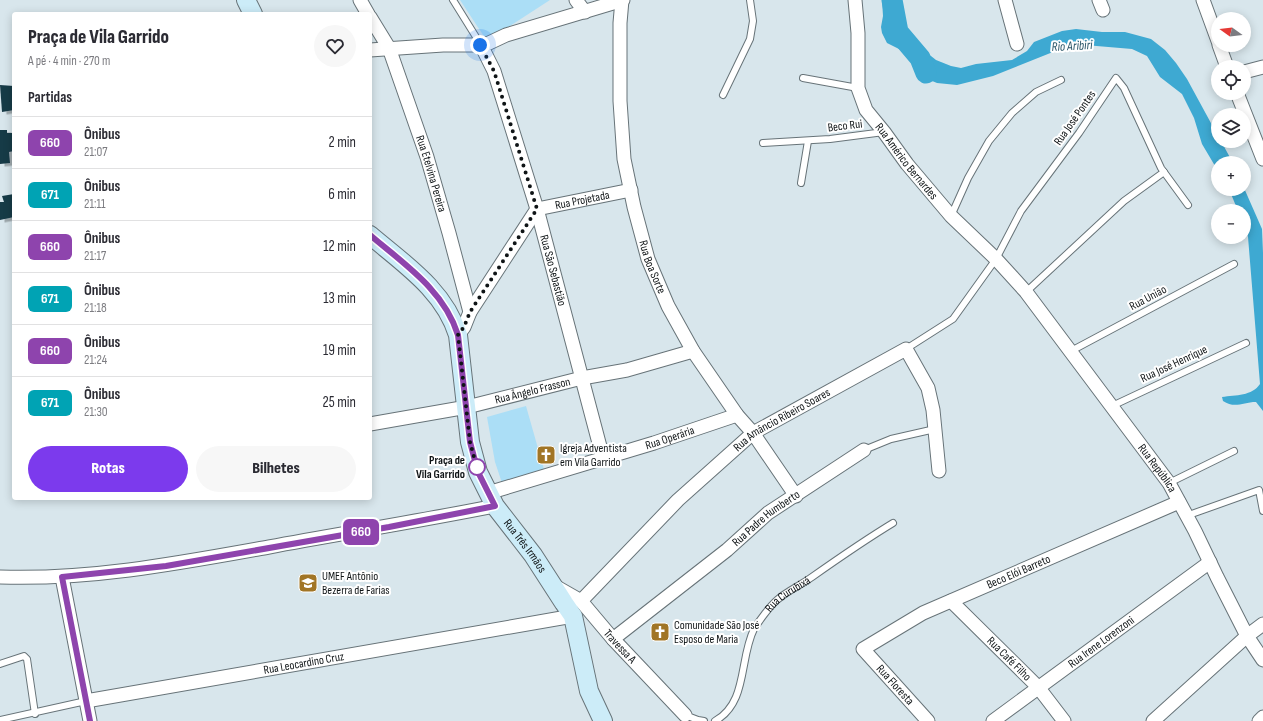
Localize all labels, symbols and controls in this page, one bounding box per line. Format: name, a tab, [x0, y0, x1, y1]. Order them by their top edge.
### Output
north arrow	[1211, 12, 1251, 52]
map controls	[1211, 12, 1251, 244]
button: heart	[314, 25, 356, 67]
text: Praça de Vila Garrido	[28, 26, 169, 49]
your location	[470, 35, 490, 55]
water label: Rio Aribiri	[1051, 37, 1093, 55]
text: A pé · 4 min · 270 m	[28, 53, 110, 69]
button: locate	[1211, 60, 1251, 100]
text: Partidas	[28, 88, 72, 107]
street label: Rua José Pontes	[1051, 88, 1099, 148]
button: layers	[1211, 108, 1251, 148]
street label: Beco Rui	[827, 116, 863, 136]
street label: Rua Américo Bernardes	[872, 120, 941, 203]
text: Ônibus	[84, 125, 120, 144]
text: 2 min	[329, 133, 356, 152]
street label: Rua Etelvina Pereira	[413, 133, 450, 214]
text: 660	[40, 134, 60, 151]
text: 21:07	[84, 144, 107, 160]
button: +	[1211, 156, 1251, 196]
text: Ônibus	[84, 177, 120, 196]
text: 6 min	[328, 185, 356, 204]
text: 671	[41, 186, 59, 203]
street label: Rua Projetada	[554, 187, 611, 213]
text: 21:11	[84, 196, 106, 212]
button: −	[1211, 204, 1251, 244]
text: Ônibus	[84, 229, 120, 248]
street label: Rua São Sebastião	[537, 233, 570, 308]
text: 12 min	[323, 237, 356, 256]
text: 660	[40, 238, 60, 255]
street label: Rua Boa Sorte	[636, 239, 669, 296]
text: 21:17	[84, 248, 106, 264]
text: Ônibus	[84, 281, 120, 300]
street label: Rua União	[1127, 282, 1169, 314]
text: 13 min	[323, 289, 356, 308]
text: 671	[41, 290, 59, 307]
text: 21:18	[84, 300, 107, 316]
text: Ônibus	[84, 333, 120, 352]
text: 19 min	[323, 341, 356, 360]
text: 660	[40, 342, 60, 359]
street label: Rua José Henrique	[1138, 342, 1210, 386]
text: 21:24	[84, 352, 107, 368]
street label: Rua Ângelo Frasson	[493, 374, 572, 407]
text: Ônibus	[84, 385, 120, 404]
street label: Rua Amâncio Ribeiro Soares	[730, 385, 833, 455]
text: 25 min	[323, 393, 356, 412]
text: 671	[41, 394, 59, 411]
text: 21:30	[84, 404, 108, 420]
street label: Rua Operária	[643, 422, 697, 453]
place label: Igreja Adventista em Vila Garrido	[560, 441, 627, 470]
street label: Rua República	[1135, 441, 1180, 495]
church icon: Igreja Adventista em Vila Garrido	[535, 444, 557, 466]
button: Rotas	[28, 446, 188, 492]
button: Bilhetes	[196, 446, 356, 492]
place label: Praça de Vila Garrido	[416, 453, 465, 482]
marker: Praça de Vila Garrido	[468, 458, 486, 476]
street label: Rua Padre Humberto	[729, 487, 803, 549]
street label: Rua Três Irmãos	[500, 516, 550, 575]
line badge: 660	[338, 519, 384, 545]
text: 660	[351, 523, 371, 540]
street label: Beco Elói Barreto	[984, 551, 1053, 592]
place label: UMEF Antônio Bezerra de Farias	[322, 569, 390, 598]
school or university icon: UMEF Antônio Bezerra de Farias	[297, 572, 319, 594]
street label: Rua Curubixá	[762, 573, 813, 615]
street label: Rua Irene Lorenzoni	[1065, 613, 1137, 671]
place label: Comunidade São José Esposo de Maria	[674, 618, 760, 647]
church icon: Comunidade São José Esposo de Maria	[649, 621, 671, 643]
street label: Travessa A	[600, 626, 640, 667]
street label: Rua Café Filho	[984, 633, 1035, 684]
street label: Rua Leocardino Cruz	[262, 648, 346, 677]
street label: Rua Floresta	[873, 662, 917, 709]

